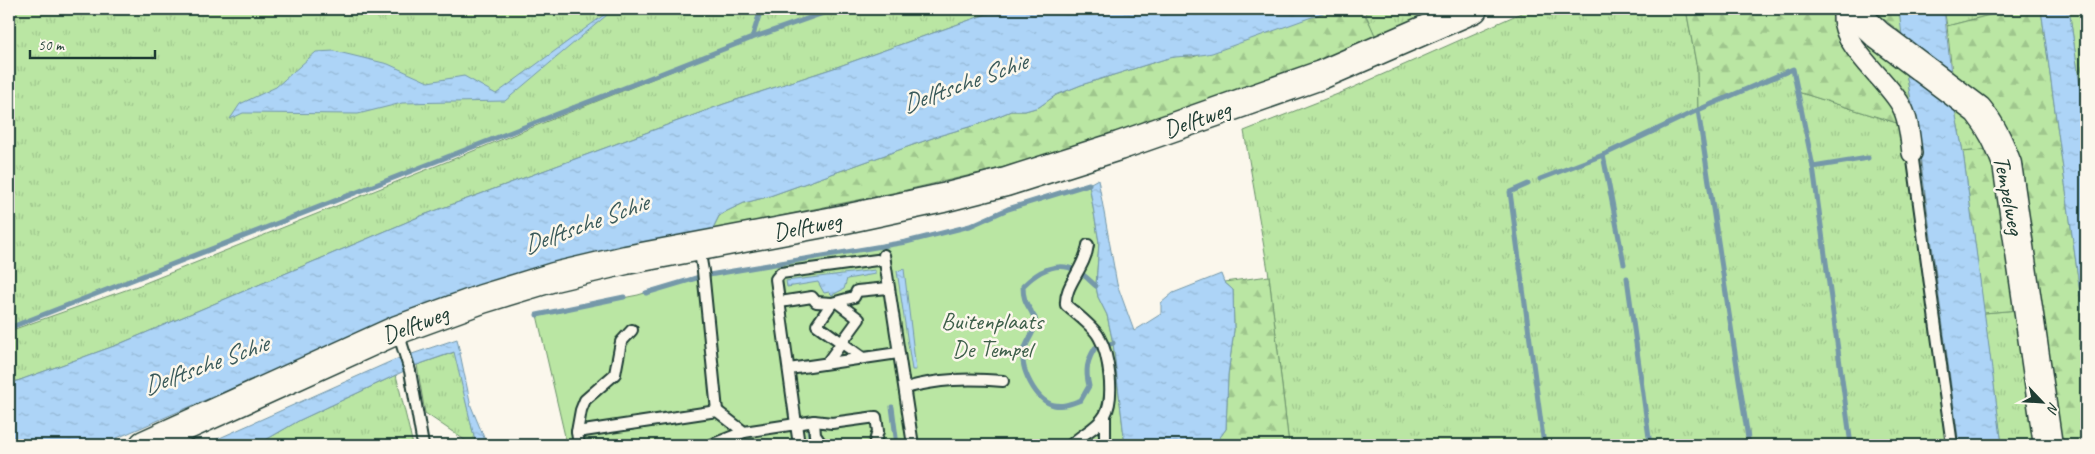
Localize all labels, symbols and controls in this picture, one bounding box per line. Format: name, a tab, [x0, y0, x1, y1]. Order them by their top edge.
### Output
scale bar	[30, 28, 155, 60]
text: 50 m	[38, 36, 65, 55]
water label: Delftsche Schie	[898, 44, 1035, 120]
street label: Delftweg	[1160, 93, 1236, 144]
street label: Tempelweg	[1987, 153, 2032, 239]
water label: Delftsche Schie	[519, 185, 656, 261]
street label: Delftweg	[770, 204, 845, 247]
street label: Delftweg	[377, 297, 454, 350]
park label: Buitenplaats De Tempel	[941, 306, 1045, 364]
water label: Delftsche Schie	[139, 326, 276, 402]
north arrow	[2018, 376, 2068, 426]
text: N	[2043, 400, 2063, 417]

